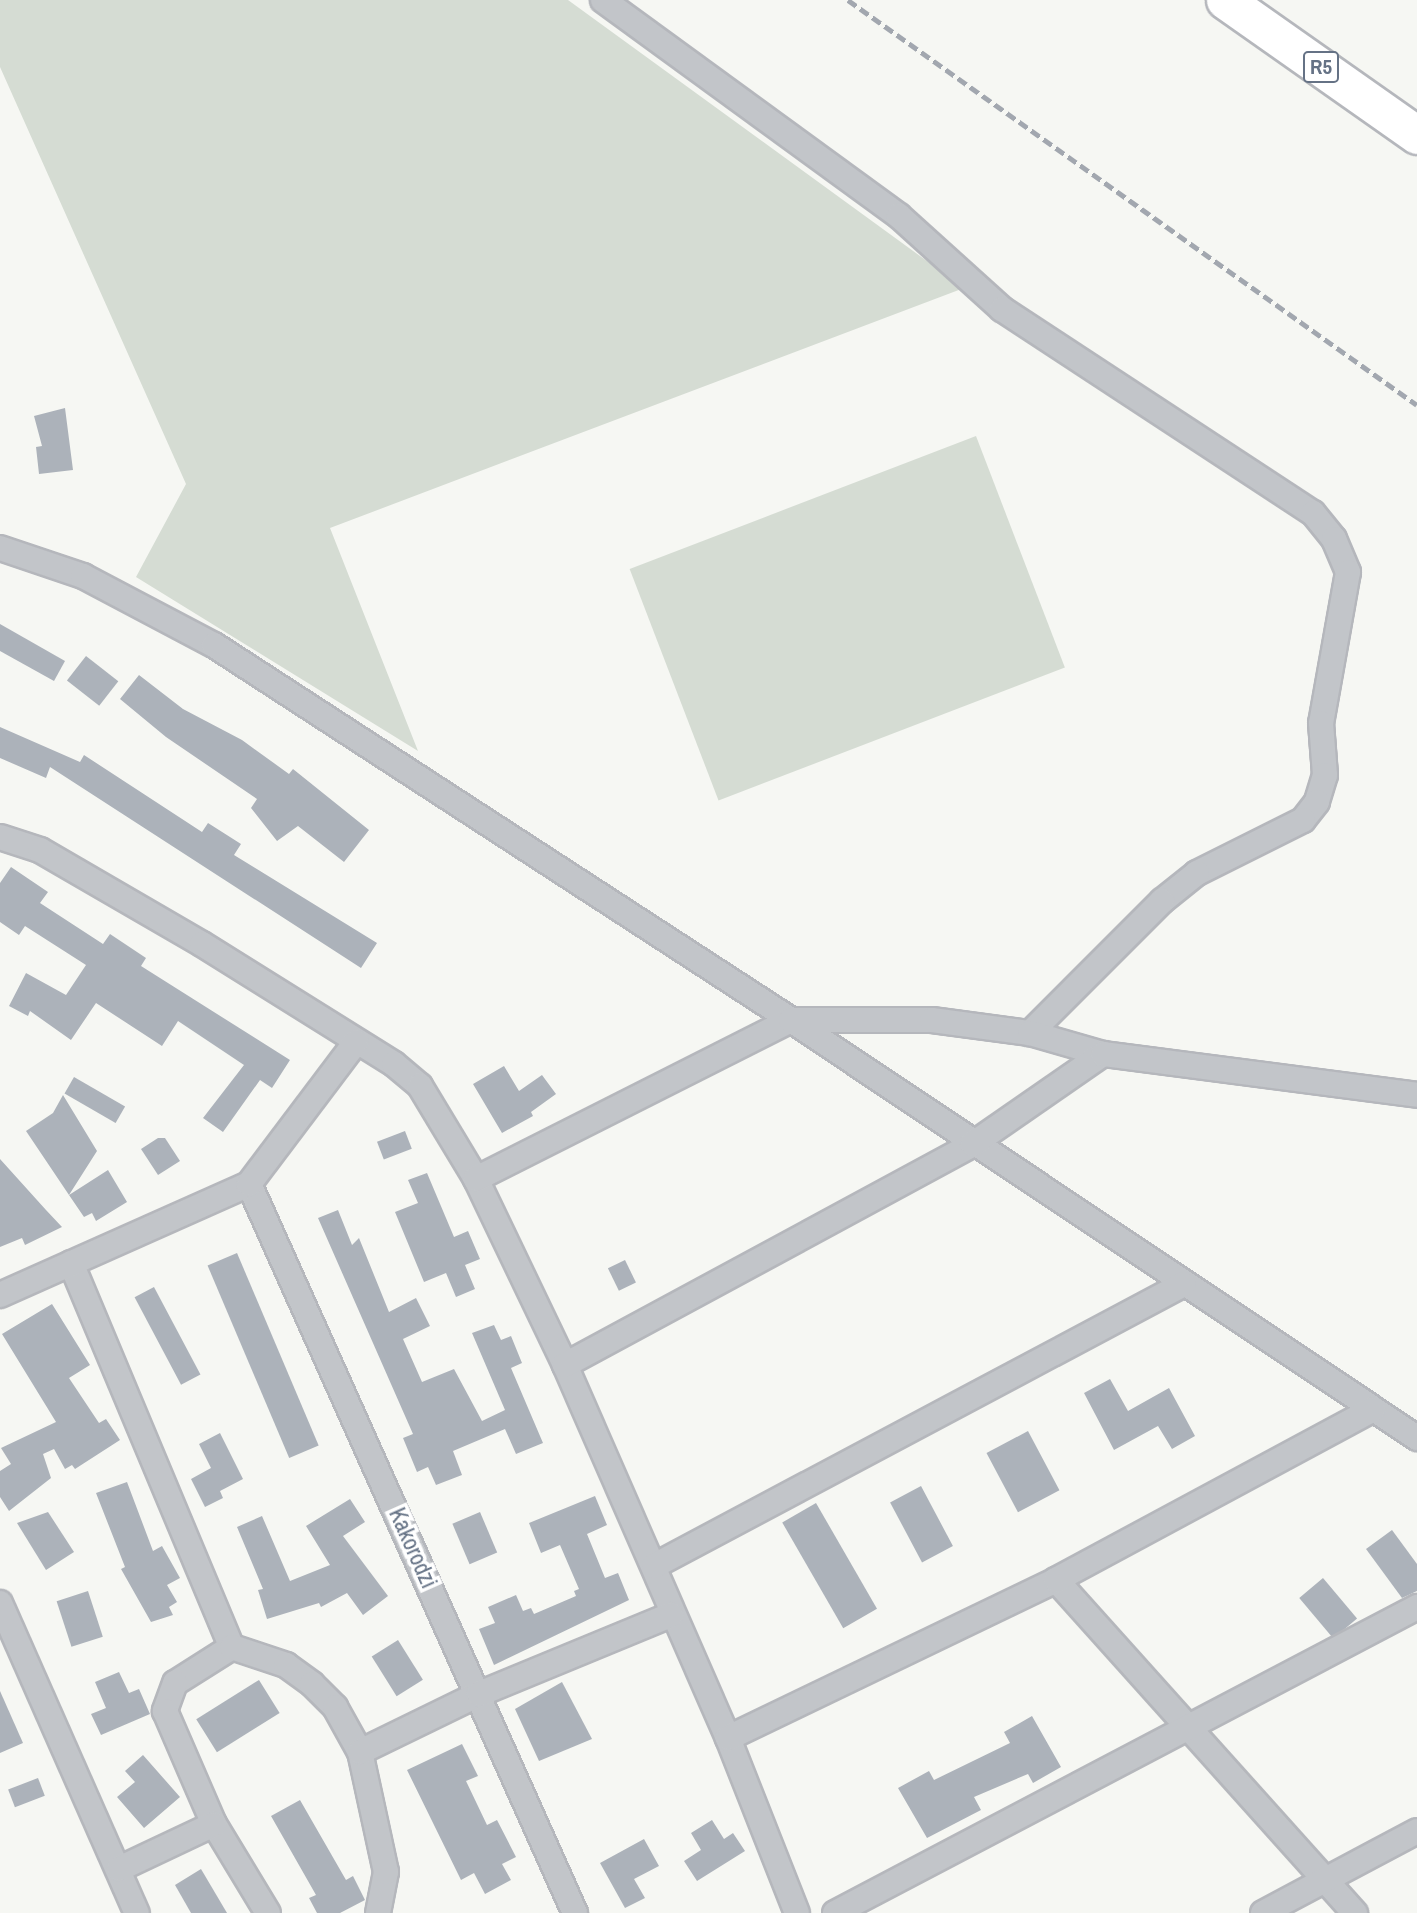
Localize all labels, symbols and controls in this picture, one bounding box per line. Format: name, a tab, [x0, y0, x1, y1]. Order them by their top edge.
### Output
road number: R5	[1302, 50, 1340, 84]
street label: Kakorodzi	[383, 1504, 443, 1592]

